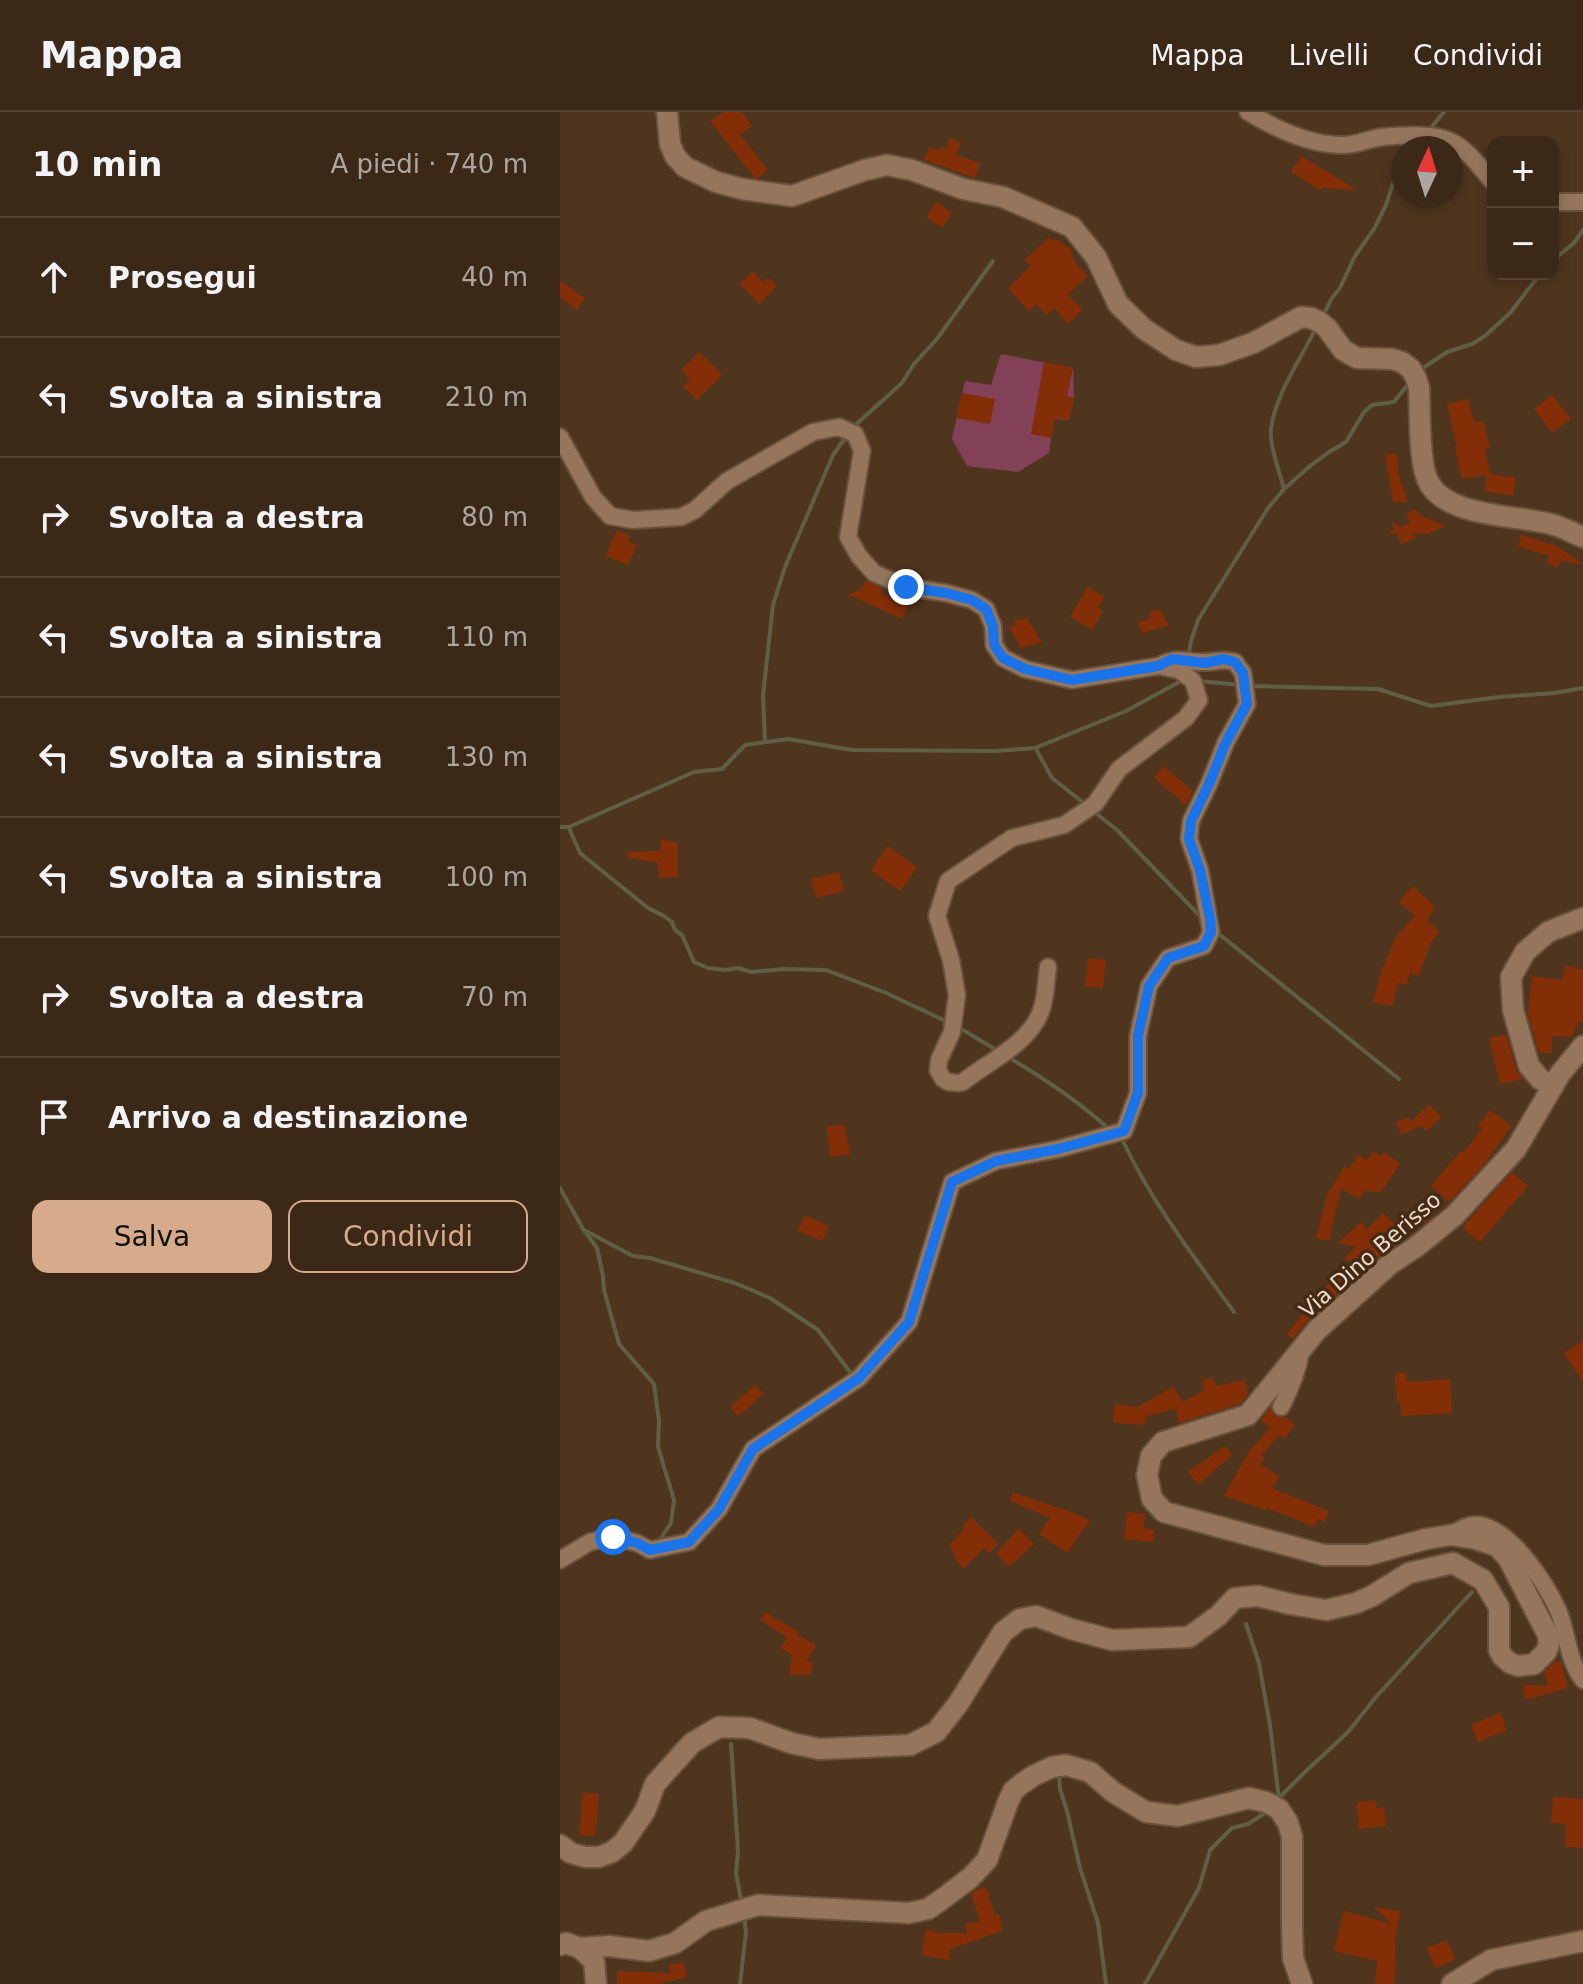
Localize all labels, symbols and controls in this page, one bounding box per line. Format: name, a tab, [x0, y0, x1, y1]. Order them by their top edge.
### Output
text: Mappa	[40, 33, 184, 77]
text: Mappa	[1151, 39, 1245, 72]
text: Livelli	[1289, 39, 1369, 72]
text: Condividi	[1413, 39, 1543, 72]
north arrow	[1391, 136, 1463, 208]
map controls	[1487, 136, 1559, 280]
button: +	[1487, 136, 1559, 208]
text: 10 min	[32, 144, 162, 184]
text: A piedi · 740 m	[330, 149, 528, 179]
button: −	[1487, 208, 1559, 280]
icon: ahead	[32, 255, 76, 299]
text: Prosegui	[108, 260, 257, 295]
text: 40 m	[461, 262, 528, 292]
icon: left	[32, 375, 76, 419]
text: Svolta a sinistra	[108, 380, 383, 415]
text: 210 m	[445, 382, 528, 412]
icon: right	[32, 495, 76, 539]
text: Svolta a destra	[108, 500, 365, 535]
text: 80 m	[461, 502, 528, 532]
route end	[888, 569, 924, 605]
icon: left	[32, 615, 76, 659]
text: Svolta a sinistra	[108, 620, 383, 655]
text: 110 m	[445, 622, 528, 652]
icon: left	[32, 735, 76, 779]
text: Svolta a sinistra	[108, 740, 383, 775]
text: 130 m	[445, 742, 528, 772]
icon: left	[32, 855, 76, 899]
text: Svolta a sinistra	[108, 860, 383, 895]
text: 100 m	[445, 862, 528, 892]
icon: right	[32, 975, 76, 1019]
text: Svolta a destra	[108, 980, 365, 1015]
text: 70 m	[461, 982, 528, 1012]
icon: arrive	[32, 1095, 76, 1139]
text: Arrivo a destinazione	[108, 1100, 468, 1135]
street label: Via Dino Berisso	[1294, 1187, 1446, 1323]
button: Salva	[32, 1200, 272, 1273]
button: Condividi	[288, 1200, 528, 1273]
route start	[595, 1519, 631, 1555]

